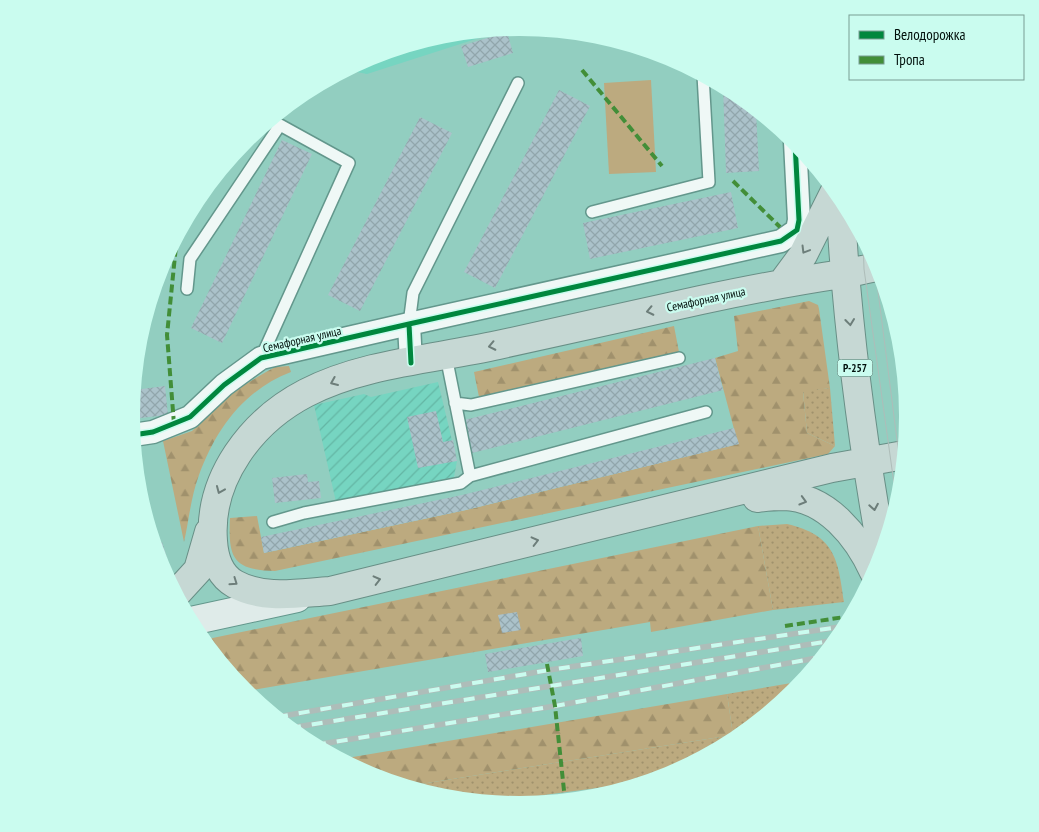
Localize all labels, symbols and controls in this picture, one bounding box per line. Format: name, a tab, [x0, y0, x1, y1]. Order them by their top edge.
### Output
legend	[849, 15, 1024, 80]
text: Велодорожка	[894, 25, 965, 44]
text: Тропа	[894, 50, 925, 69]
one-way arrow	[802, 245, 812, 254]
street label: Семафорная улица	[665, 283, 747, 315]
one-way arrow	[646, 305, 655, 316]
one-way arrow	[844, 318, 855, 326]
street label: Семафорная улица	[261, 323, 343, 355]
one-way arrow	[487, 340, 496, 351]
road number: Р-257	[838, 359, 872, 376]
one-way arrow	[330, 376, 338, 386]
one-way arrow	[216, 485, 227, 494]
one-way arrow	[799, 495, 807, 505]
one-way arrow	[869, 502, 879, 511]
one-way arrow	[531, 536, 540, 547]
one-way arrow	[373, 575, 382, 586]
one-way arrow	[228, 576, 238, 585]

